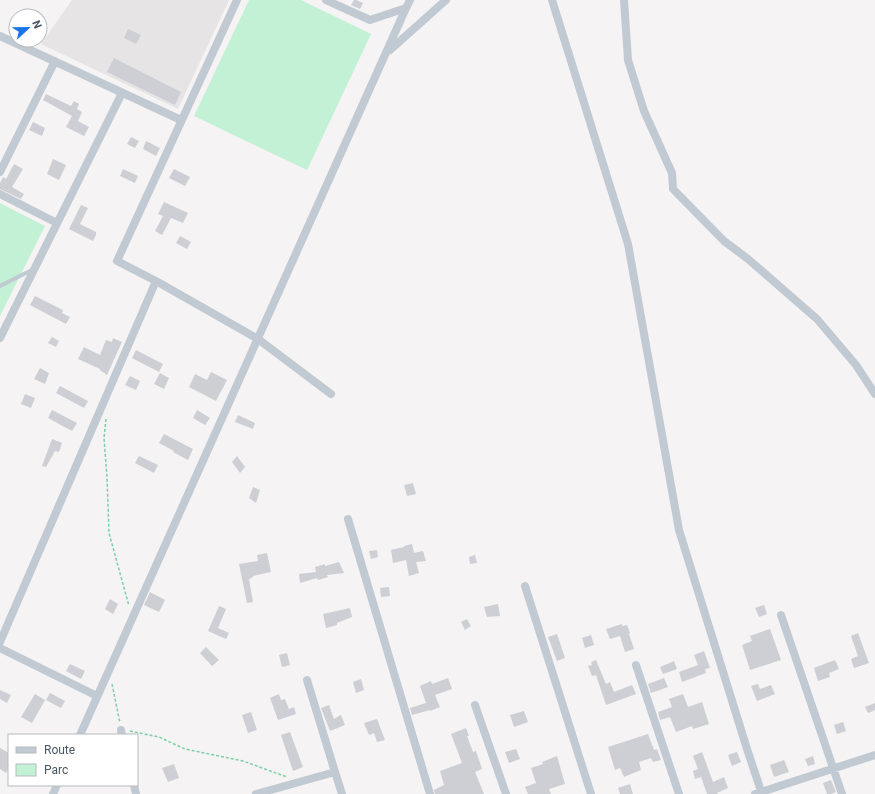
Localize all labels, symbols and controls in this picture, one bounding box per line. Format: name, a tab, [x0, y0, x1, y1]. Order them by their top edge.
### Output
north arrow	[8, 8, 48, 48]
text: N	[29, 18, 44, 31]
legend	[8, 734, 138, 786]
text: Route	[44, 743, 75, 757]
text: Parc	[44, 763, 68, 777]

